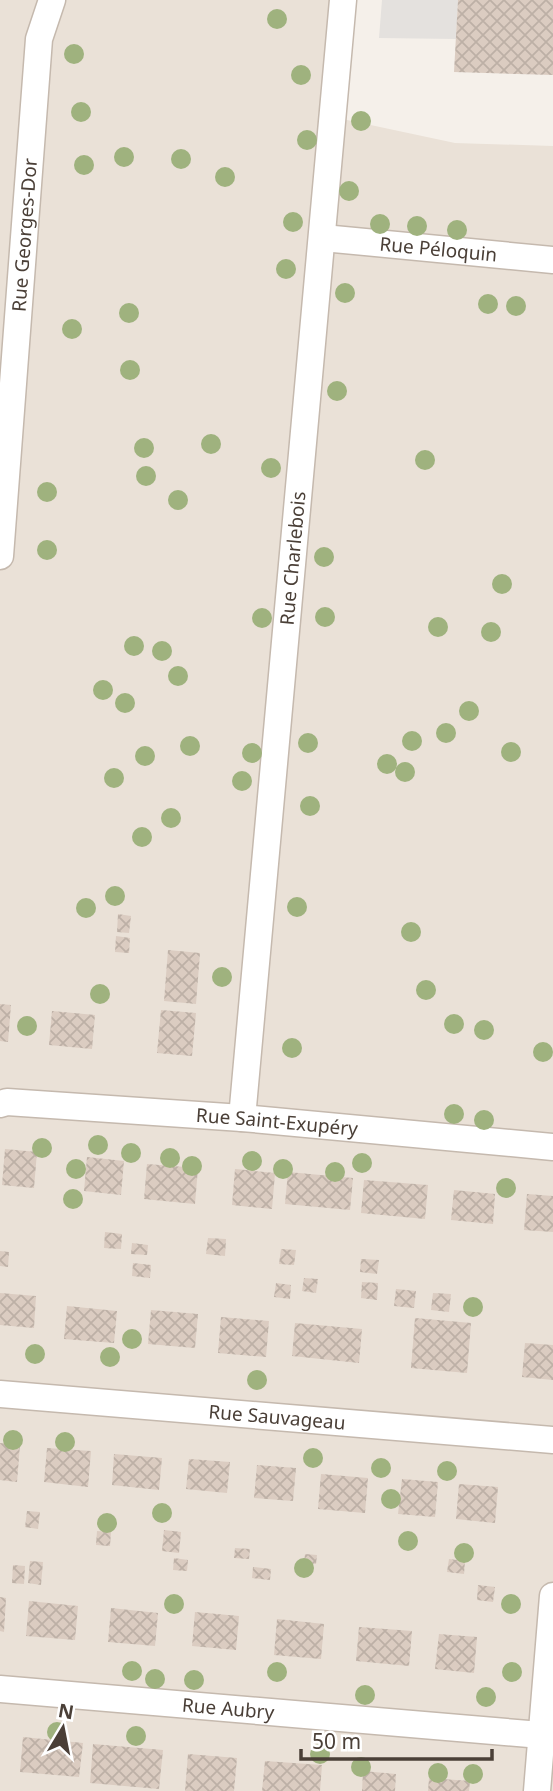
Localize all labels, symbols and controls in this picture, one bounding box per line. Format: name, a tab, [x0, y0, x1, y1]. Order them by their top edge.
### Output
street label: Rue Georges-Dor	[5, 157, 43, 313]
street label: Rue Péloquin	[379, 230, 498, 268]
street label: Rue Charlebois	[274, 490, 312, 626]
street label: Rue Saint-Exupéry	[195, 1102, 359, 1142]
street label: Rue Sauvageau	[208, 1398, 347, 1436]
street label: Rue Aubry	[181, 1692, 276, 1725]
north arrow	[28, 1693, 98, 1763]
text: N	[56, 1697, 76, 1725]
scale bar	[301, 1718, 492, 1762]
text: 50 m	[312, 1727, 361, 1755]

